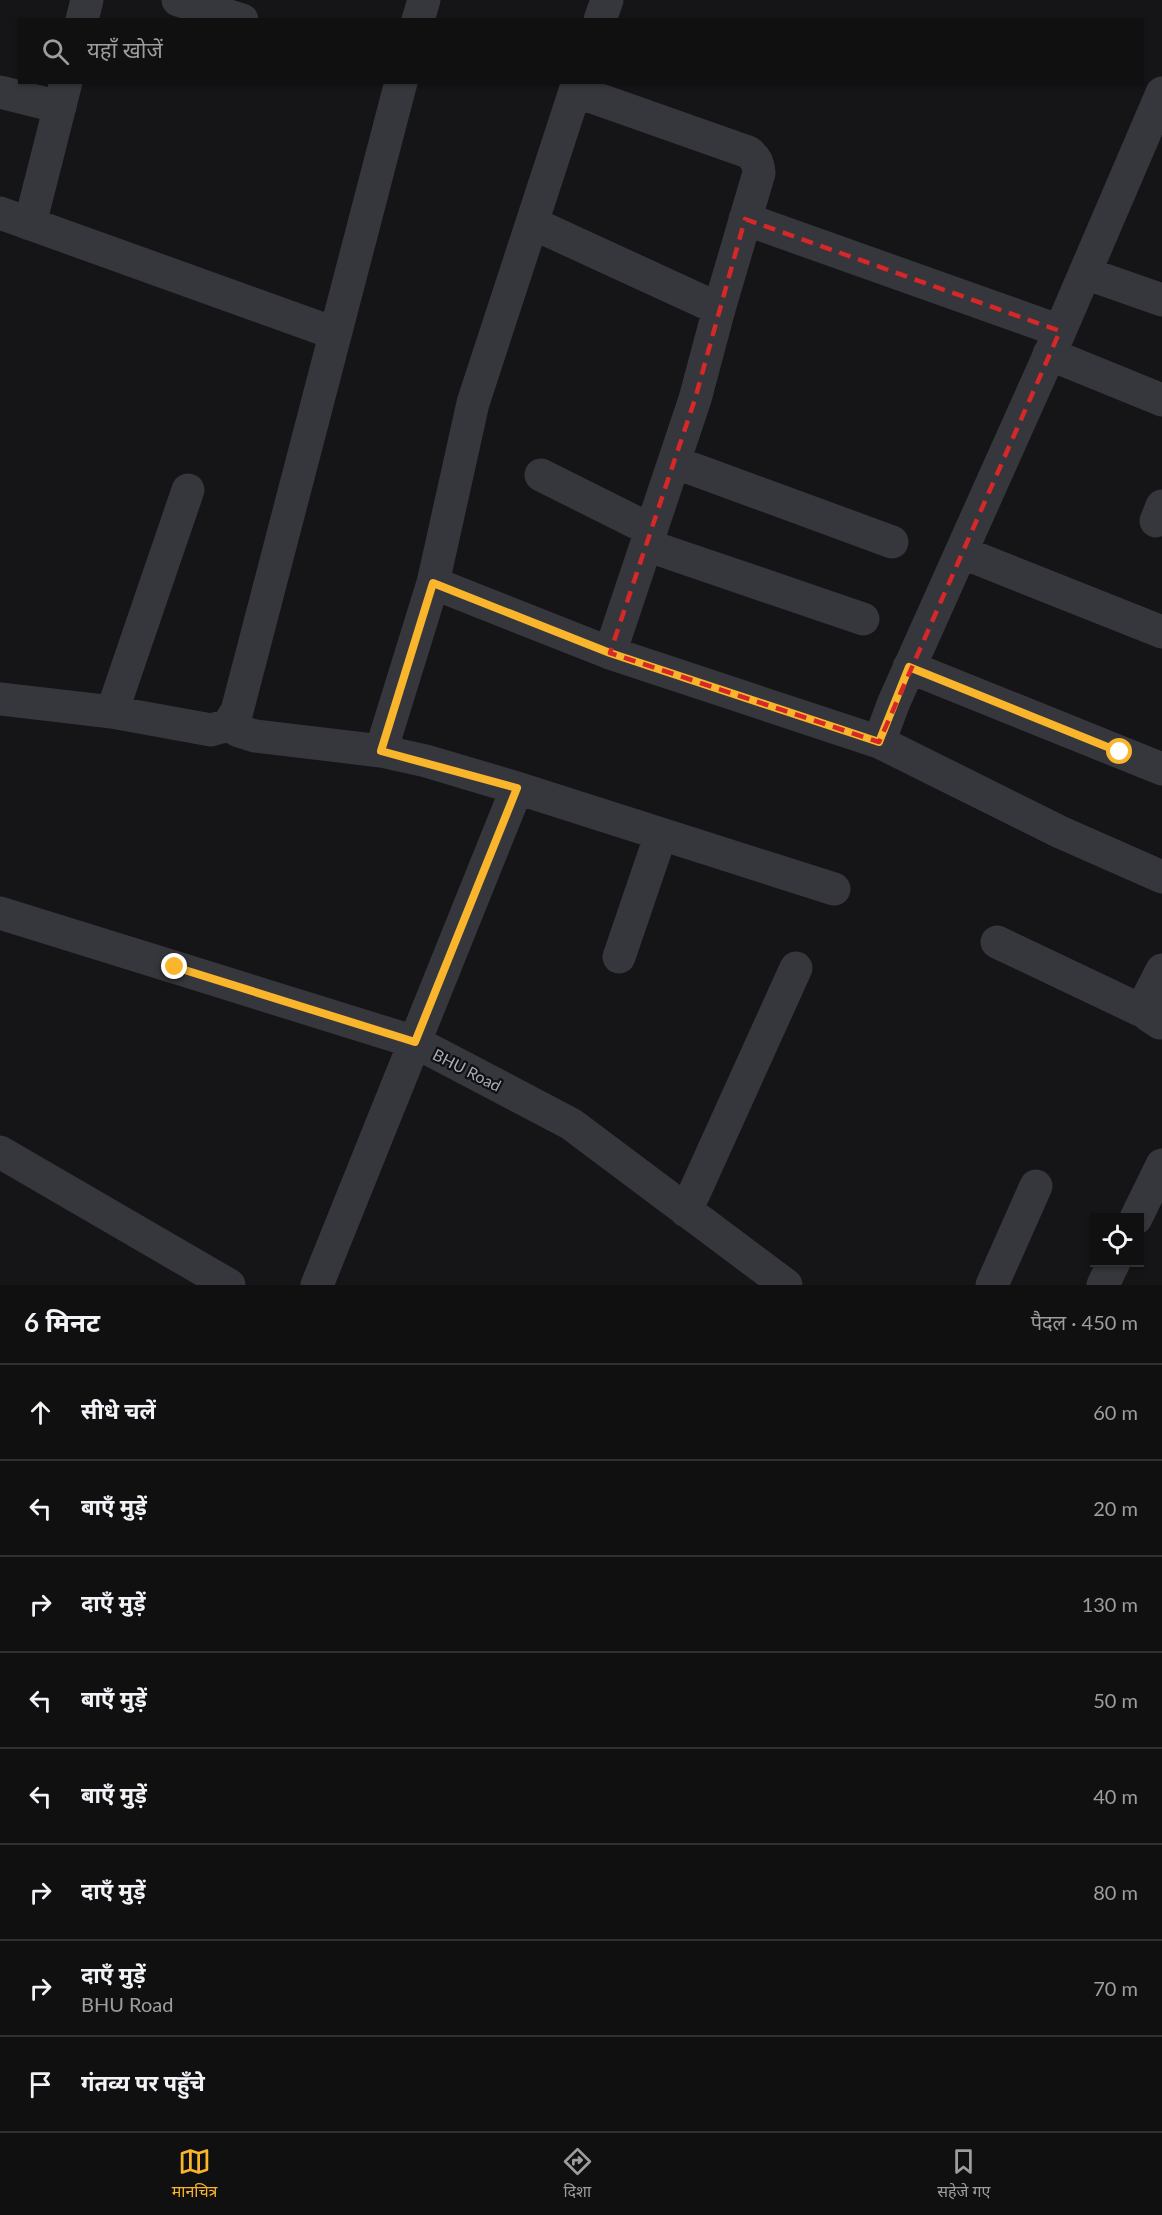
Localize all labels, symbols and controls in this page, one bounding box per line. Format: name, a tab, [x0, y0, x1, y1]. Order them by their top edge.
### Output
search box	[18, 18, 1144, 84]
icon: search	[39, 35, 72, 68]
text: यहाँ खोजें	[87, 36, 163, 63]
route start	[1106, 738, 1132, 764]
route end	[161, 953, 187, 979]
street label: BHU Road	[430, 1044, 504, 1095]
map controls	[1090, 1213, 1144, 1267]
button: locate	[1090, 1213, 1144, 1267]
text: 6 मिनट	[24, 1306, 100, 1338]
text: पैदल · 450 m	[1031, 1310, 1138, 1334]
icon: ahead	[24, 1396, 57, 1429]
text: सीधे चलें	[81, 1397, 156, 1424]
text: 60 m	[1093, 1400, 1138, 1424]
icon: left	[24, 1492, 57, 1525]
text: बाएँ मुड़ें	[81, 1493, 147, 1520]
text: 20 m	[1093, 1496, 1138, 1520]
icon: right	[24, 1588, 57, 1621]
text: दाएँ मुड़ें	[81, 1589, 145, 1616]
text: 130 m	[1082, 1592, 1138, 1616]
icon: left	[24, 1684, 57, 1717]
text: बाएँ मुड़ें	[81, 1685, 147, 1712]
text: 50 m	[1093, 1688, 1138, 1712]
icon: left	[24, 1780, 57, 1813]
text: बाएँ मुड़ें	[81, 1781, 147, 1808]
text: 40 m	[1093, 1784, 1138, 1808]
icon: right	[24, 1876, 57, 1909]
text: दाएँ मुड़ें	[81, 1877, 145, 1904]
text: 80 m	[1093, 1880, 1138, 1904]
text: दाएँ मुड़ें	[81, 1961, 145, 1988]
icon: right	[24, 1972, 57, 2005]
text: 70 m	[1093, 1976, 1138, 2000]
text: BHU Road	[81, 1992, 173, 2016]
icon: arrive	[24, 2068, 57, 2101]
text: गंतव्य पर पहुँचे	[81, 2069, 205, 2096]
tab: मानचित्र	[172, 2145, 217, 2204]
tab: दिशा	[561, 2145, 594, 2204]
tab: सहेजे गए	[937, 2145, 990, 2204]

